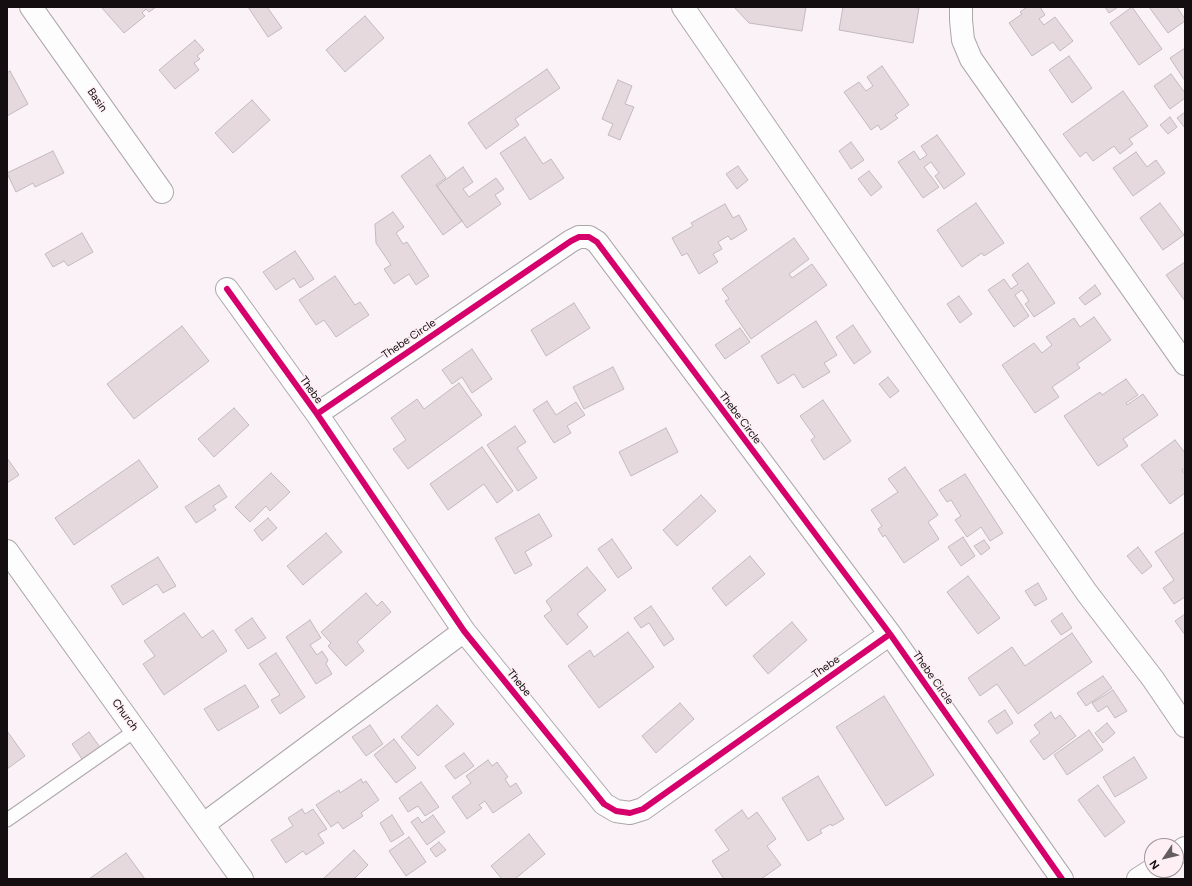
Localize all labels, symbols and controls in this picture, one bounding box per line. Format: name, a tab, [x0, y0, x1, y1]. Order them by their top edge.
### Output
street label: Basin	[84, 86, 110, 114]
street label: Thebe Circle	[380, 316, 438, 362]
street label: Thebe	[297, 374, 325, 406]
street label: Thebe Circle	[716, 389, 764, 447]
street label: Thebe Circle	[910, 649, 956, 707]
street label: Thebe	[810, 653, 842, 681]
street label: Thebe	[504, 667, 534, 699]
street label: Church	[109, 697, 141, 733]
north arrow	[1144, 838, 1184, 878]
text: N	[1147, 857, 1162, 872]

